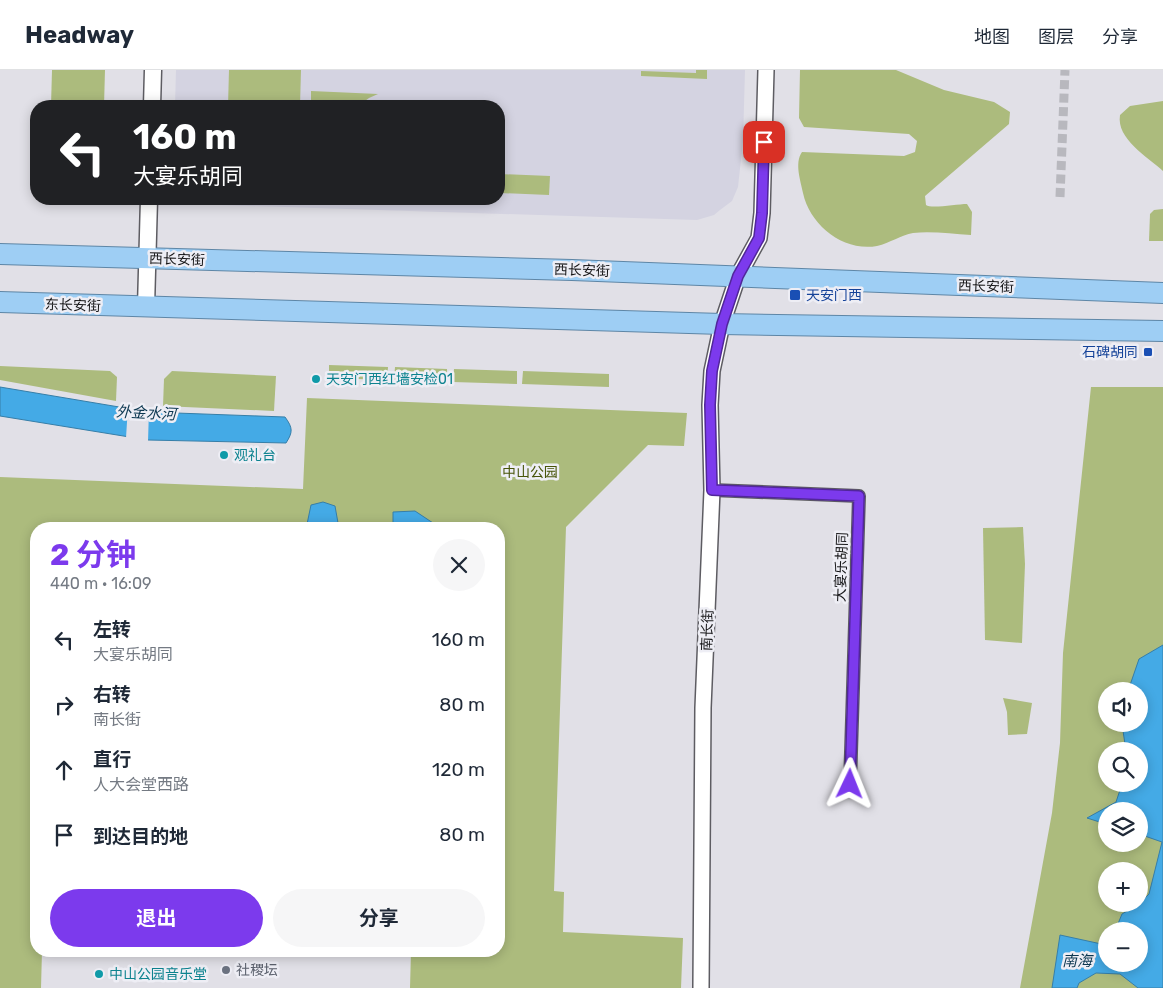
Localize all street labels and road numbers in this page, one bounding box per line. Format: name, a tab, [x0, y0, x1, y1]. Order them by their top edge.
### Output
street label: 西长安街	[149, 250, 205, 269]
street label: 西长安街	[554, 261, 610, 280]
street label: 西长安街	[958, 277, 1014, 296]
street label: 东长安街	[45, 296, 101, 315]
street label: 大宴乐胡同	[832, 532, 851, 602]
street label: 南长街	[698, 609, 717, 651]

